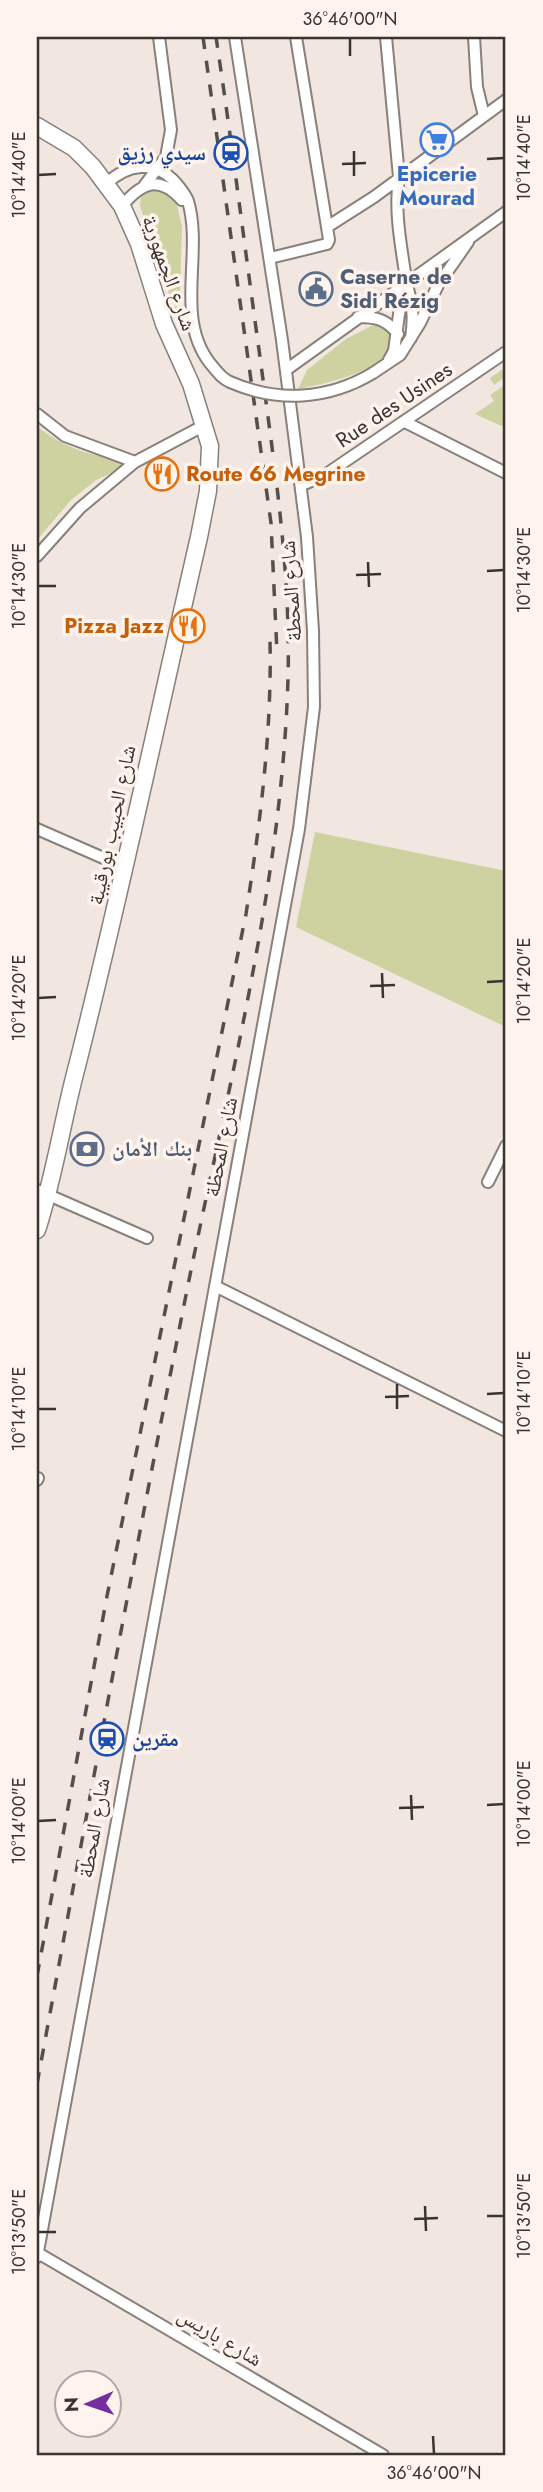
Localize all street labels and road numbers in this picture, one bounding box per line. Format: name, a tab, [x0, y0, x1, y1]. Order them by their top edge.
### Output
street label: شارع الجمهورية	[134, 211, 204, 335]
street label: Rue des Usines	[330, 355, 458, 455]
street label: شارع المحطة	[273, 540, 309, 642]
street label: شارع الحبيب بورقيبة	[80, 742, 144, 908]
street label: شارع المحطة	[197, 1095, 245, 1199]
street label: شارع المحطة	[70, 1776, 118, 1880]
street label: شارع باريس	[172, 2300, 268, 2374]

